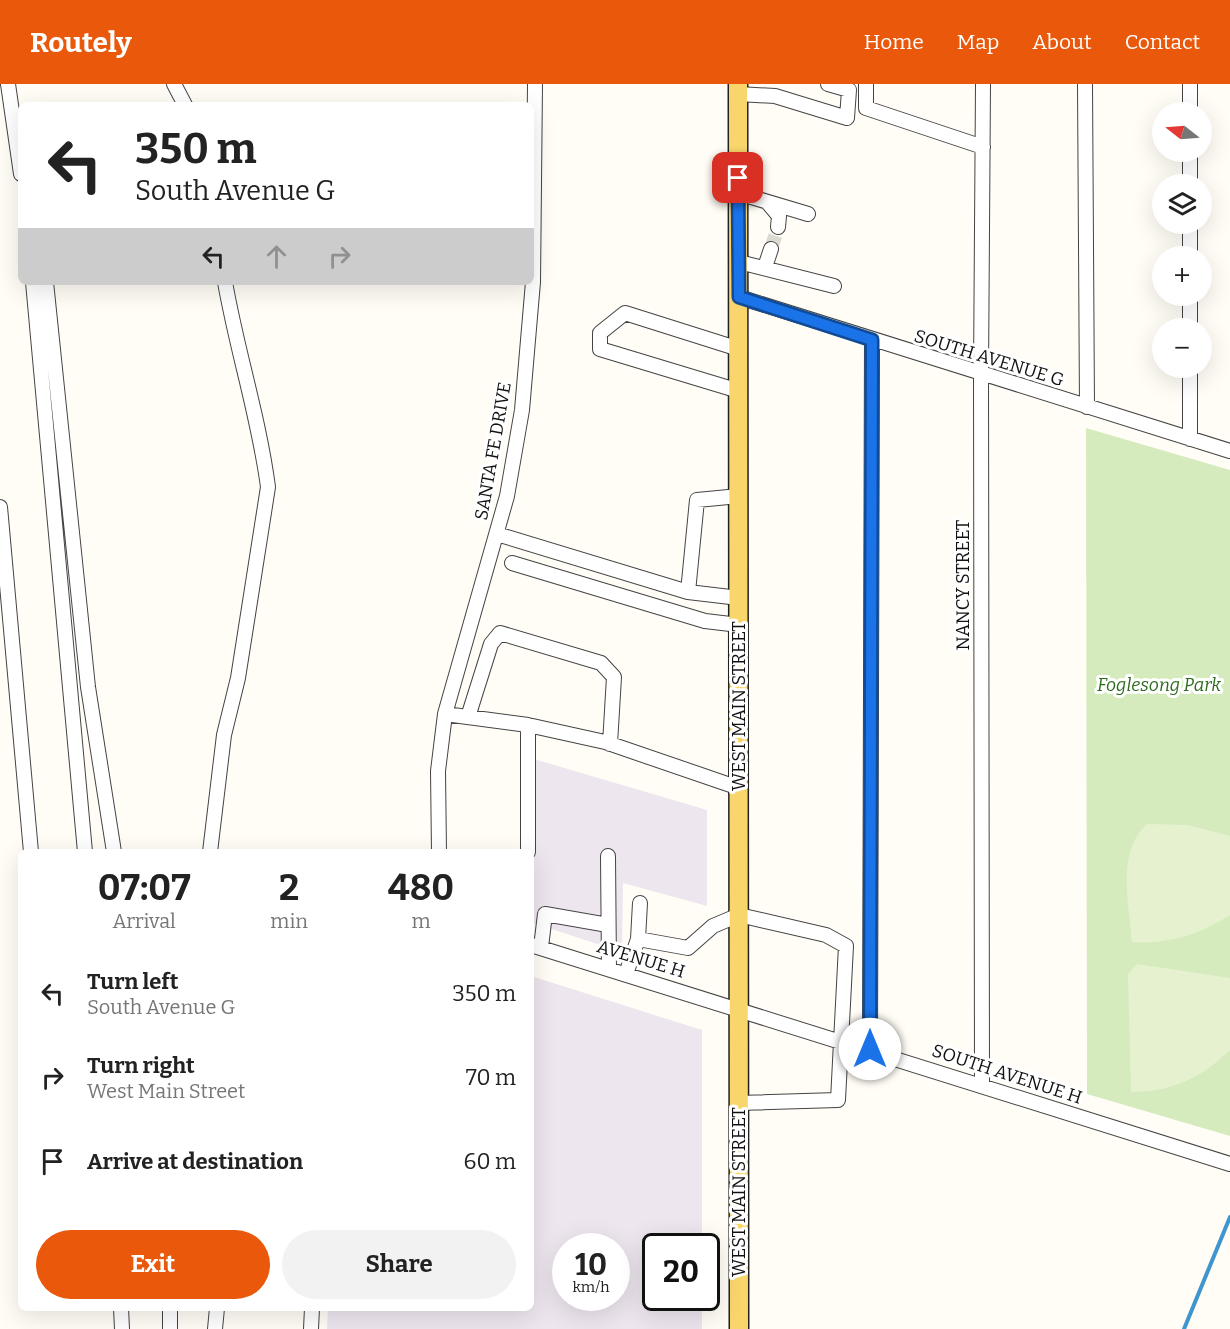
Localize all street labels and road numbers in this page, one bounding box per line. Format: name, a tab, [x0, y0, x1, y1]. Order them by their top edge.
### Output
street label: SOUTH AVENUE G	[911, 325, 1067, 391]
street label: SANTA FE DRIVE	[470, 380, 516, 522]
street label: NANCY STREET	[952, 519, 974, 650]
street label: WEST MAIN STREET	[728, 621, 750, 791]
street label: AVENUE H	[594, 935, 688, 983]
street label: SOUTH AVENUE H	[929, 1039, 1085, 1109]
street label: WEST MAIN STREET	[728, 1107, 750, 1277]

